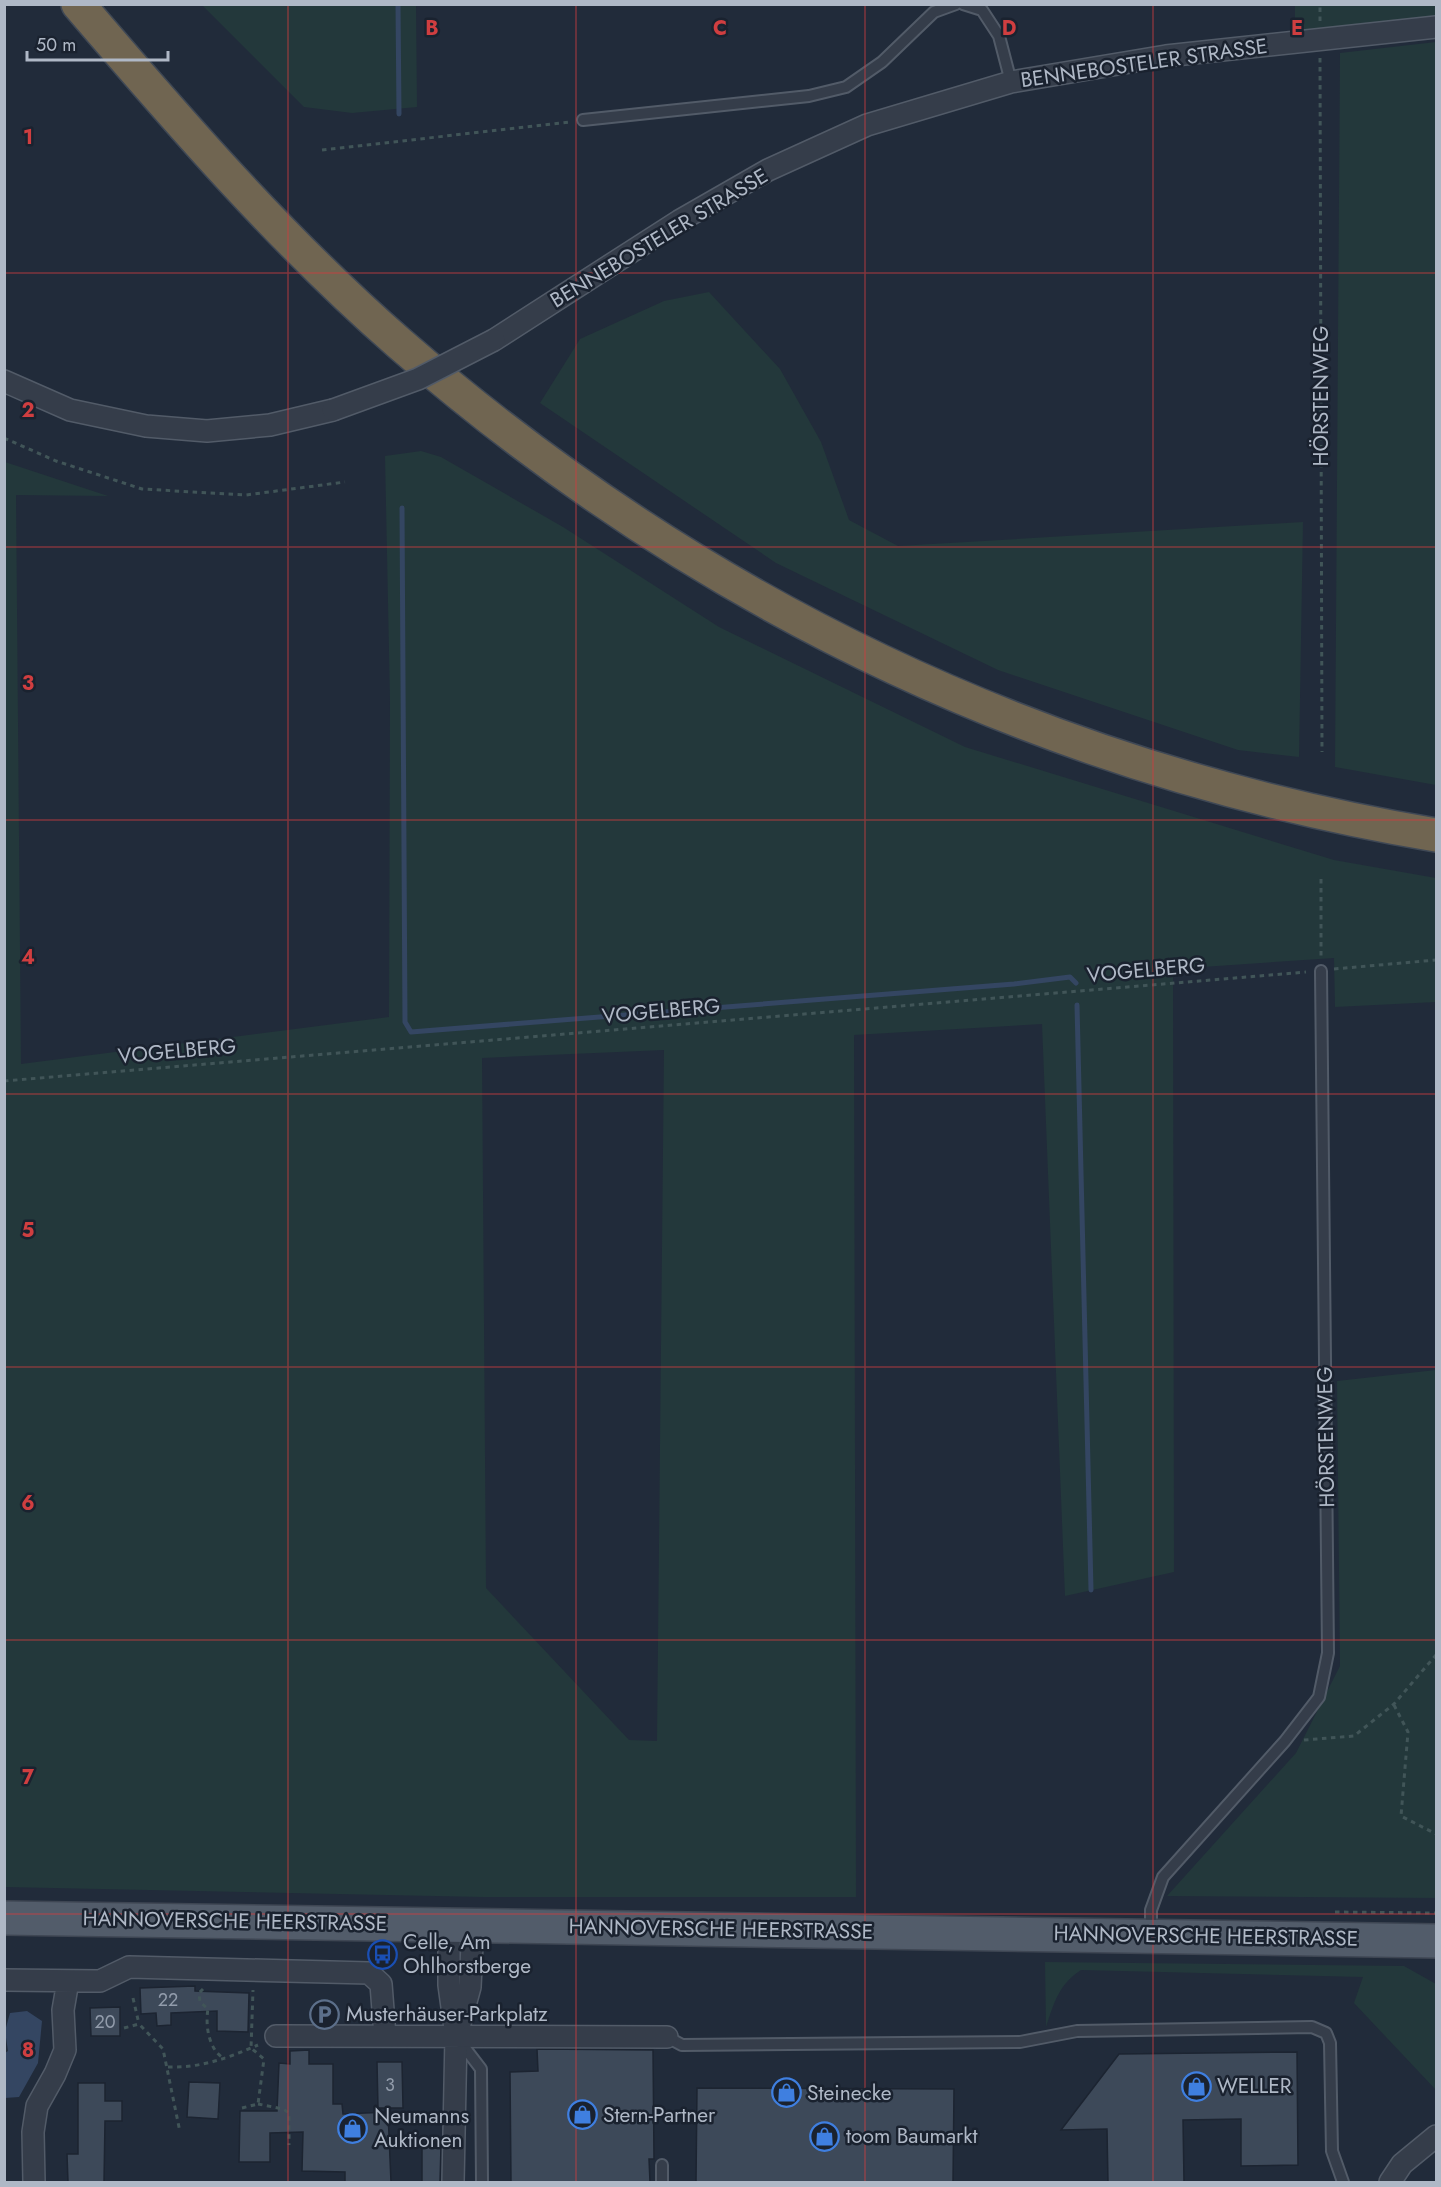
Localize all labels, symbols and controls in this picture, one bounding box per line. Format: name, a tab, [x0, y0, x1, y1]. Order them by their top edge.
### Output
text: B	[425, 14, 439, 43]
text: C	[713, 14, 727, 43]
text: D	[1002, 14, 1016, 43]
text: E	[1291, 14, 1303, 43]
scale bar	[27, 24, 168, 62]
street label: BENNEBOSTELER STRASSE	[1019, 31, 1269, 95]
text: 50 m	[36, 32, 76, 58]
text: 1	[23, 123, 33, 152]
street label: BENNEBOSTELER STRASSE	[545, 161, 773, 315]
street label: HÖRSTENWEG	[1306, 325, 1336, 467]
text: 2	[21, 396, 35, 425]
text: 3	[22, 669, 34, 698]
text: 4	[21, 943, 35, 972]
street label: VOGELBERG	[1086, 950, 1206, 990]
street label: VOGELBERG	[601, 991, 721, 1031]
street label: VOGELBERG	[117, 1031, 237, 1071]
text: 5	[22, 1216, 35, 1245]
street label: HÖRSTENWEG	[1310, 1366, 1342, 1508]
text: 6	[21, 1489, 35, 1518]
text: 7	[22, 1763, 35, 1792]
street label: HANNOVERSCHE HEERSTRASSE	[82, 1903, 388, 1939]
street label: HANNOVERSCHE HEERSTRASSE	[568, 1911, 874, 1947]
street label: HANNOVERSCHE HEERSTRASSE	[1053, 1918, 1359, 1954]
place label: Celle, Am Ohlhorstberge	[403, 1927, 531, 1981]
bus stop icon: Celle, Am Ohlhorstberge	[366, 1938, 398, 1970]
house number: 22	[158, 1987, 178, 2013]
parking icon: Musterhäuser-Parkplatz	[309, 1998, 341, 2030]
place label: Musterhäuser-Parkplatz	[346, 1999, 548, 2029]
house number: 20	[94, 2009, 116, 2035]
text: 8	[22, 2036, 34, 2065]
shop icon: WELLER	[1180, 2070, 1212, 2102]
place label: WELLER	[1217, 2071, 1292, 2101]
house number: 3	[385, 2072, 395, 2098]
shop icon: Steinecke	[770, 2077, 802, 2109]
place label: Steinecke	[807, 2078, 892, 2108]
shop icon: Stern-Partner	[566, 2099, 598, 2131]
place label: Stern-Partner	[603, 2100, 716, 2130]
place label: Neumanns Auktionen	[374, 2101, 469, 2155]
shop icon: Neumanns Auktionen	[337, 2112, 369, 2144]
shop icon: toom Baumarkt	[809, 2120, 841, 2152]
place label: toom Baumarkt	[846, 2121, 977, 2151]

